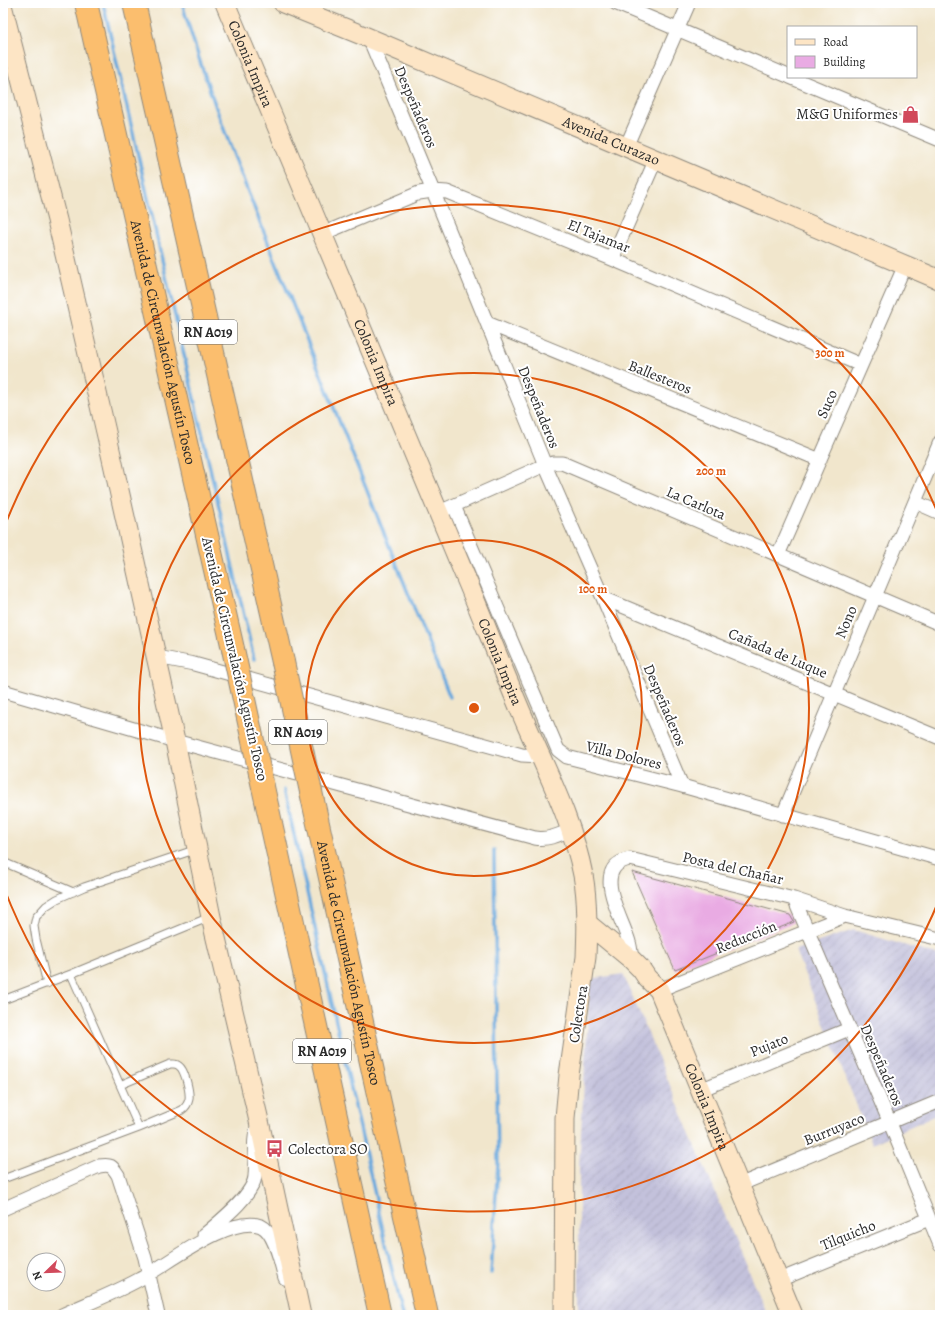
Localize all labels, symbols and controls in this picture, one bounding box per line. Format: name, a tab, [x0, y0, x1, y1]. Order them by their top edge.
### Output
street label: Colonia Impira	[223, 17, 278, 110]
legend	[787, 26, 917, 78]
text: Road	[823, 34, 849, 50]
text: Building	[823, 54, 865, 70]
street label: Despeñaderos	[390, 63, 442, 151]
place label: M&G Uniformes	[796, 104, 898, 124]
shop icon: M&G Uniformes	[901, 104, 921, 124]
street label: Avenida Curazao	[559, 111, 663, 170]
street label: El Tajamar	[565, 214, 634, 258]
street label: Avenida de Circunvalación Agustín Tosco	[126, 217, 201, 466]
street label: Colonia Impira	[349, 316, 403, 409]
road number: RN A019	[179, 320, 237, 344]
text: 300 m	[815, 345, 845, 361]
street label: Ballesteros	[625, 355, 695, 399]
street label: Despeñaderos	[513, 363, 565, 451]
street label: Suco	[812, 386, 842, 422]
text: 200 m	[696, 463, 726, 479]
street label: La Carlota	[663, 482, 729, 524]
street label: Avenida de Circunvalación Agustín Tosco	[197, 534, 273, 783]
text: 100 m	[579, 581, 607, 597]
street label: Nono	[830, 603, 862, 641]
street label: Colonia Impira	[473, 615, 527, 708]
street label: Cañada de Luque	[725, 623, 831, 683]
street label: Despeñaderos	[639, 661, 691, 749]
centre of rings	[467, 701, 481, 715]
road number: RN A019	[269, 720, 327, 744]
street label: Villa Dolores	[583, 736, 664, 774]
street label: Avenida de Circunvalación Agustín Tosco	[312, 838, 386, 1087]
street label: Posta del Chañar	[681, 847, 786, 889]
street label: Reducción	[713, 916, 779, 958]
street label: Colectora	[564, 984, 592, 1044]
street label: Despeñaderos	[856, 1021, 908, 1109]
street label: Pujato	[747, 1028, 791, 1062]
road number: RN A019	[293, 1039, 351, 1063]
street label: Colonia Impira	[680, 1060, 734, 1153]
street label: Burruyaco	[801, 1108, 867, 1150]
bus stop icon: Colectora SO	[265, 1139, 285, 1159]
place label: Colectora SO	[288, 1139, 368, 1159]
street label: Tilquicho	[818, 1215, 878, 1255]
north arrow	[26, 1252, 66, 1292]
text: N	[29, 1269, 46, 1282]

